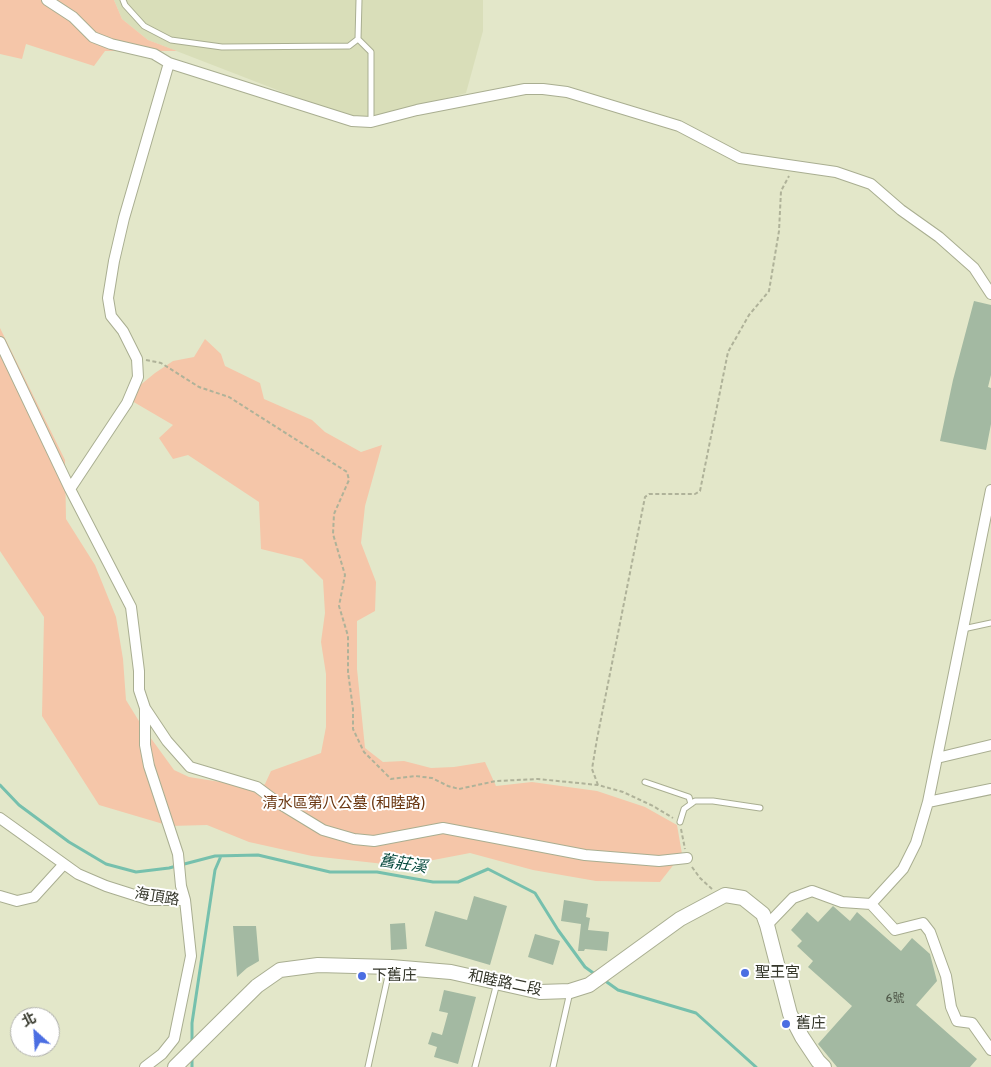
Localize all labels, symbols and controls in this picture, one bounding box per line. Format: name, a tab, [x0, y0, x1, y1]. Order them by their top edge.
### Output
park label: 清水區第八公墓 (和睦路)	[263, 795, 425, 813]
water label: 舊莊溪	[378, 851, 428, 877]
street label: 海頂路	[133, 885, 181, 909]
place label: 聖王宮	[755, 964, 800, 982]
street label: 和睦路二段	[466, 966, 544, 1000]
place label: 下舊庄	[372, 967, 417, 985]
marker: 聖王宮	[739, 967, 751, 979]
marker: 下舊庄	[356, 970, 368, 982]
house number: 6號	[886, 991, 904, 1005]
north arrow	[10, 1007, 60, 1057]
text: 北	[19, 1008, 39, 1031]
place label: 舊庄	[796, 1015, 826, 1033]
marker: 舊庄	[780, 1018, 792, 1030]

